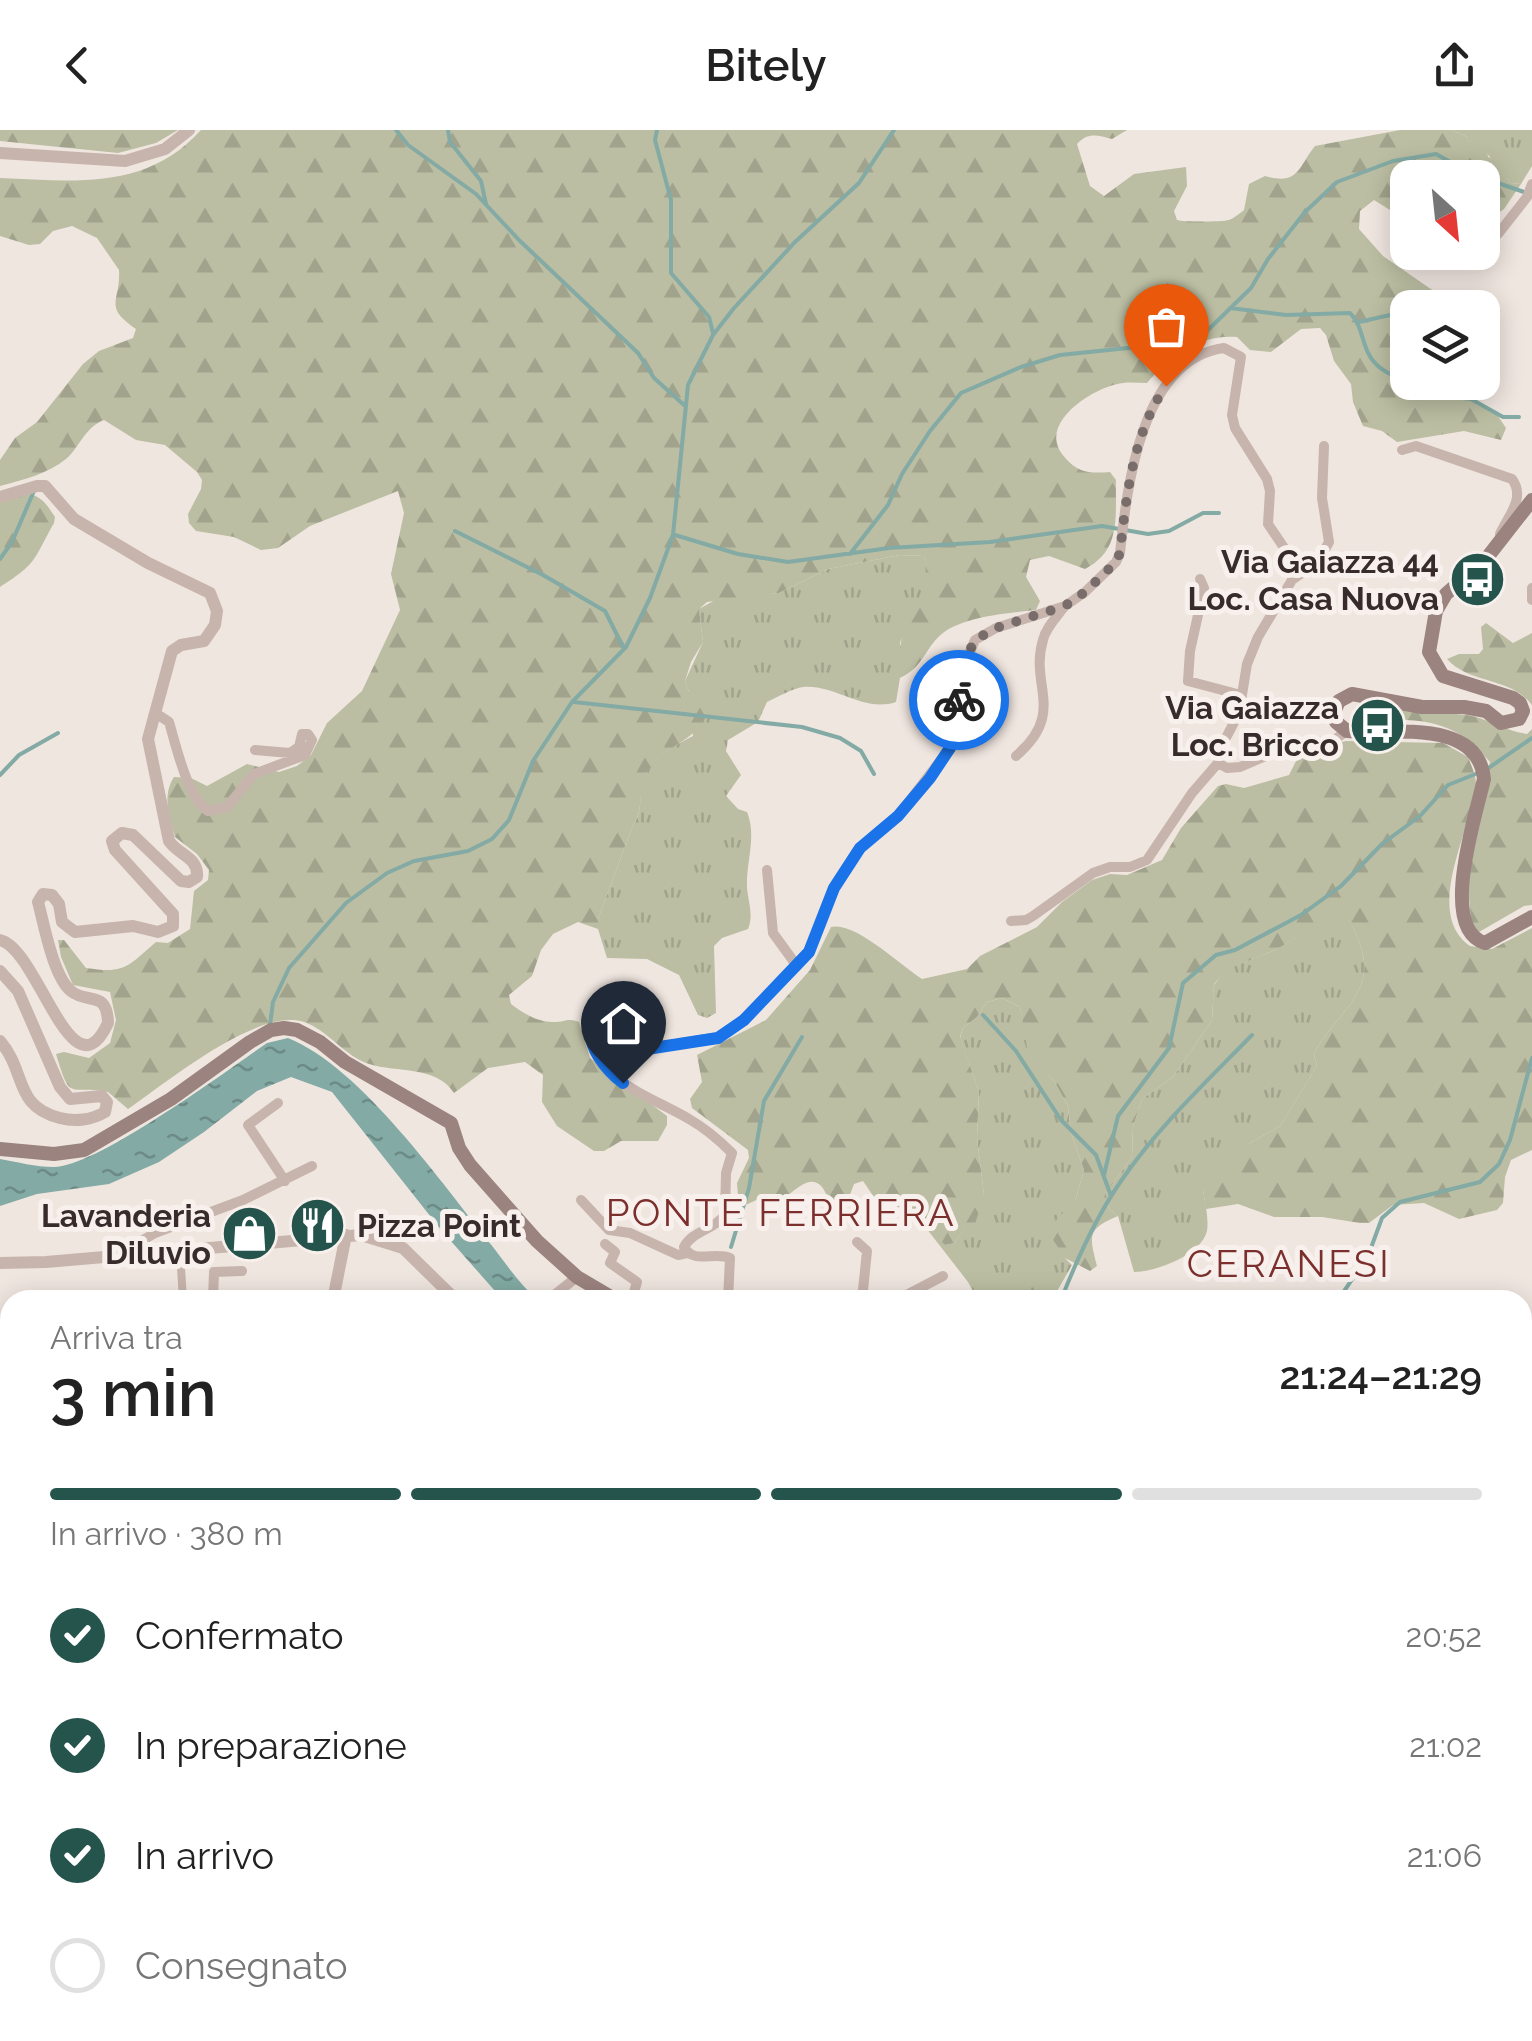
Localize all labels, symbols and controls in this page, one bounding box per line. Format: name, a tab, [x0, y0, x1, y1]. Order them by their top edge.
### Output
icon: back	[50, 38, 105, 93]
icon: share	[1427, 38, 1482, 93]
text: Bitely	[705, 39, 827, 92]
north arrow	[1390, 160, 1500, 270]
map controls	[1390, 160, 1500, 400]
pin	[1124, 284, 1209, 387]
button: layers	[1390, 290, 1500, 400]
icon: bag	[1139, 299, 1194, 354]
place label: Via Gaiazza 44 Loc. Casa Nuova	[1187, 543, 1439, 617]
bus stop icon: Via Gaiazza 44 Loc. Casa Nuova	[1448, 550, 1508, 610]
courier	[909, 650, 1009, 750]
icon: bike	[932, 673, 987, 728]
place label: Via Gaiazza Loc. Bricco	[1165, 689, 1339, 763]
bus stop icon: Via Gaiazza Loc. Bricco	[1348, 696, 1408, 756]
pin	[581, 981, 666, 1084]
icon: home	[596, 996, 651, 1051]
district label: PONTE FERRIERA	[606, 1190, 956, 1235]
restaurant icon: Pizza Point	[288, 1196, 348, 1256]
place label: Lavanderia Diluvio	[41, 1197, 211, 1271]
shop icon: Lavanderia Diluvio	[220, 1204, 280, 1264]
place label: Pizza Point	[357, 1207, 521, 1244]
district label: CERANESI	[1187, 1241, 1391, 1286]
text: Arriva tra	[50, 1319, 183, 1356]
text: 21:24–21:29	[1279, 1353, 1482, 1398]
text: 3 min	[50, 1355, 217, 1431]
text: In arrivo · 380 m	[50, 1515, 283, 1552]
icon: check	[50, 1608, 105, 1663]
text: Confermato	[135, 1613, 344, 1658]
text: 20:52	[1406, 1617, 1482, 1654]
icon: check	[50, 1718, 105, 1773]
text: In preparazione	[135, 1723, 407, 1768]
text: 21:02	[1409, 1727, 1482, 1764]
icon: check	[50, 1828, 105, 1883]
text: In arrivo	[135, 1833, 274, 1878]
text: 21:06	[1407, 1837, 1482, 1874]
text: Consegnato	[135, 1943, 348, 1988]

